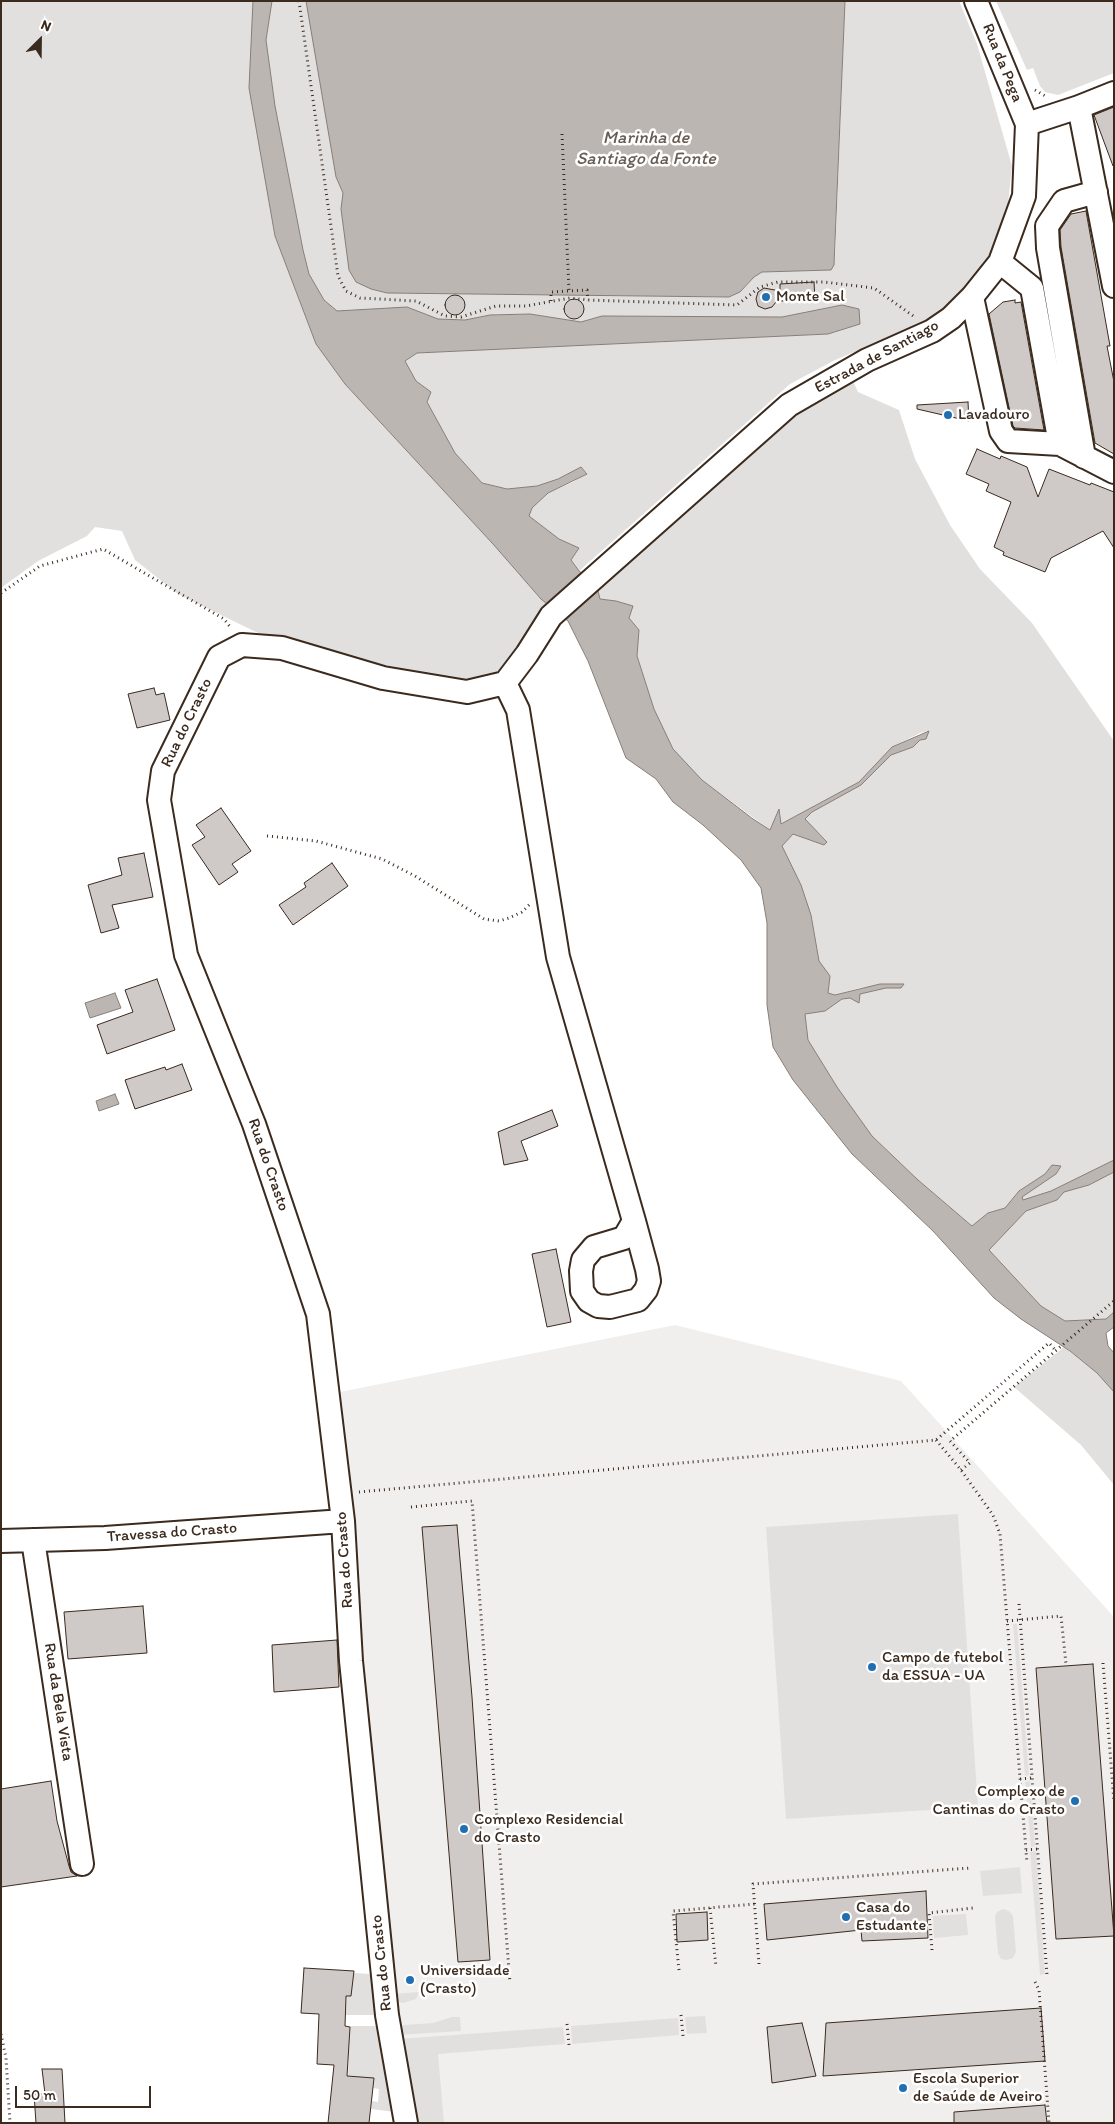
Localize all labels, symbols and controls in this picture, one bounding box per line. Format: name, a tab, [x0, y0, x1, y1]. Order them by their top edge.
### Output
north arrow	[15, 15, 65, 65]
text: N	[38, 16, 54, 35]
street label: Rua da Pega	[978, 21, 1026, 105]
water label: Marinha de Santiago da Fonte	[576, 127, 716, 170]
place label: Monte Sal	[776, 287, 845, 307]
marker: Monte Sal	[760, 291, 772, 303]
street label: Estrada de Santiago	[812, 316, 942, 398]
place label: Lavadouro	[958, 405, 1030, 425]
marker: Lavadouro	[942, 409, 954, 421]
street label: Rua do Crasto	[157, 675, 217, 771]
street label: Rua do Crasto	[243, 1116, 293, 1214]
street label: Rua do Crasto	[332, 1511, 358, 1609]
street label: Travessa do Crasto	[106, 1519, 238, 1547]
street label: Rua da Bela Vista	[39, 1642, 77, 1762]
place label: Campo de futebol da ESSUA - UA	[882, 1648, 1003, 1686]
marker: Campo de futebol da ESSUA - UA	[866, 1661, 878, 1673]
place label: Complexo de Cantinas do Crasto	[932, 1782, 1065, 1820]
marker: Complexo de Cantinas do Crasto	[1069, 1795, 1081, 1807]
place label: Complexo Residencial do Crasto	[474, 1810, 623, 1848]
marker: Complexo Residencial do Crasto	[458, 1823, 470, 1835]
place label: Casa do Estudante	[856, 1898, 926, 1936]
marker: Casa do Estudante	[840, 1911, 852, 1923]
street label: Rua do Crasto	[367, 1914, 397, 2012]
place label: Universidade (Crasto)	[420, 1961, 509, 1999]
marker: Universidade (Crasto)	[404, 1974, 416, 1986]
place label: Escola Superior de Saúde de Aveiro	[913, 2069, 1042, 2107]
scale bar	[18, 2076, 154, 2108]
marker: Escola Superior de Saúde de Aveiro	[897, 2082, 909, 2094]
text: 50 m	[23, 2086, 56, 2104]

